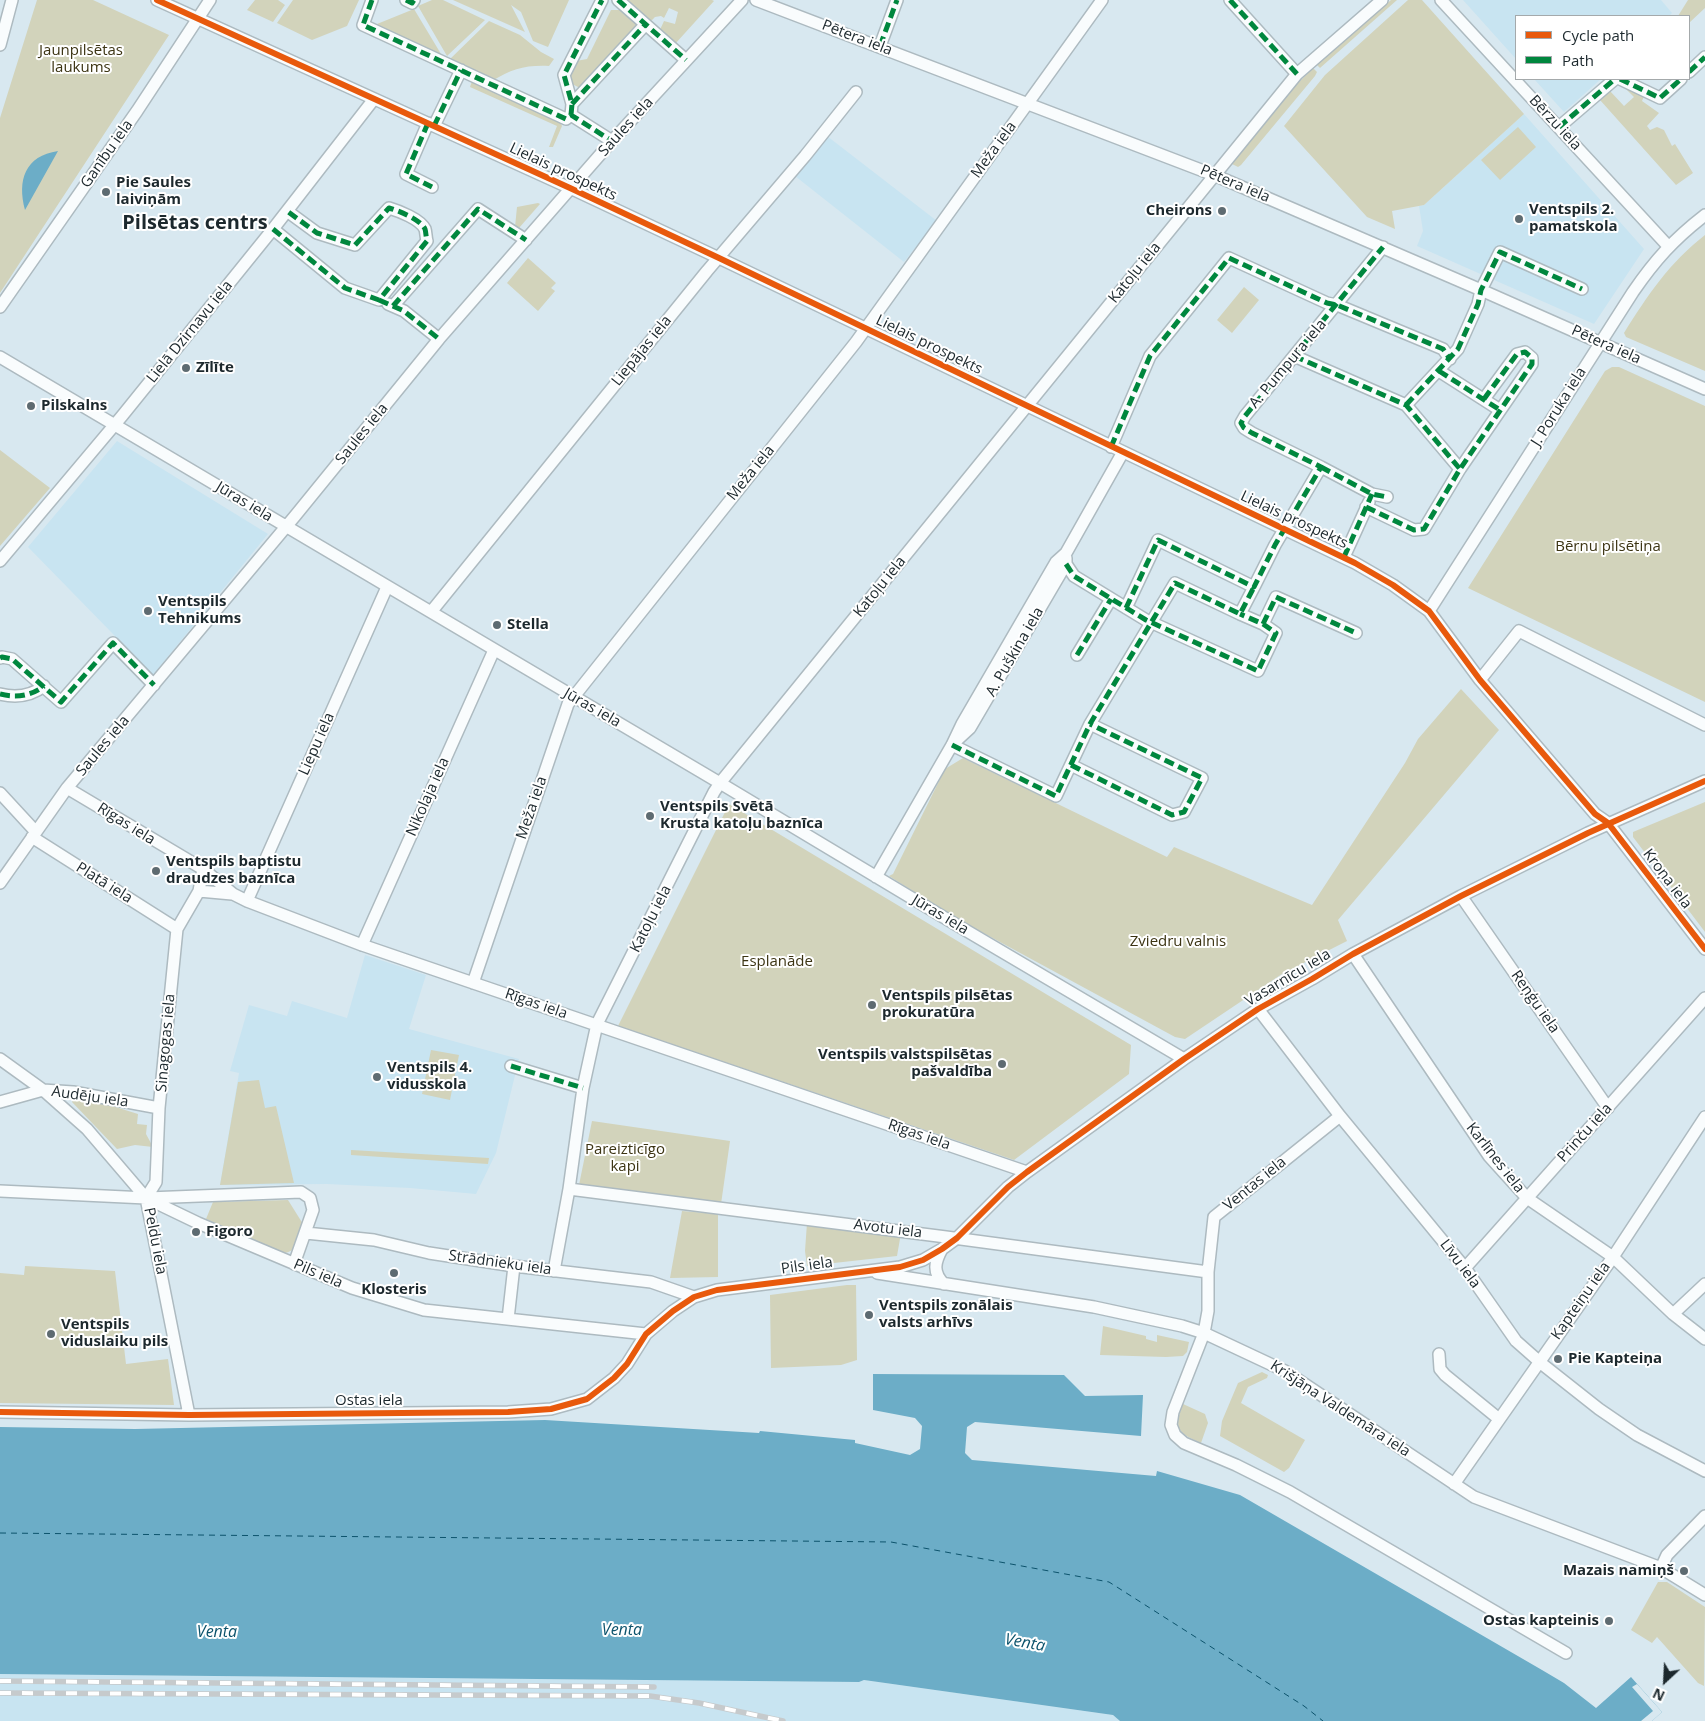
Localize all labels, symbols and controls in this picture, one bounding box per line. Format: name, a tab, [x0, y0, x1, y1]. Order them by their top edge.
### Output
legend	[1515, 15, 1690, 80]
street label: Pētera iela	[819, 16, 895, 60]
text: Cycle path	[1562, 25, 1634, 45]
park label: Jaunpilsētas laukums	[39, 42, 123, 77]
text: Path	[1562, 50, 1594, 70]
street label: Bērzu iela	[1525, 92, 1585, 154]
street label: Saules iela	[595, 94, 657, 160]
street label: Ganību iela	[77, 117, 137, 191]
street label: Meža iela	[967, 118, 1021, 182]
street label: Lielais prospekts	[506, 139, 620, 205]
street label: Pētera iela	[1197, 161, 1273, 207]
place label: Pie Saules laiviņām	[116, 174, 191, 209]
marker: Pie Saules laiviņām	[100, 186, 112, 198]
place label: Ventspils 2. pamatskola	[1529, 201, 1618, 236]
place label: Cheirons	[1146, 202, 1212, 220]
marker: Cheirons	[1216, 205, 1228, 217]
district label: Pilsētas centrs	[122, 211, 268, 235]
marker: Ventspils 2. pamatskola	[1513, 213, 1525, 225]
street label: Katoļu iela	[1105, 239, 1165, 307]
street label: Lielā Dzirnavu iela	[143, 277, 237, 387]
street label: Lielais prospekts	[873, 311, 985, 379]
street label: Liepājas iela	[608, 312, 676, 390]
street label: A. Pumpura iela	[1246, 316, 1330, 412]
street label: Pētera iela	[1569, 322, 1643, 368]
place label: Zīlīte	[196, 359, 234, 377]
marker: Zīlīte	[180, 362, 192, 374]
street label: J. Poruka iela	[1528, 364, 1590, 450]
place label: Pilskalns	[41, 397, 107, 415]
marker: Pilskalns	[25, 400, 37, 412]
street label: Saules iela	[332, 400, 392, 468]
street label: Meža iela	[723, 442, 779, 504]
street label: Jūras iela	[212, 478, 276, 526]
street label: Lielais prospekts	[1237, 487, 1351, 553]
park label: Bērnu pilsētiņa	[1555, 538, 1661, 556]
street label: Katoļu iela	[850, 553, 910, 621]
place label: Ventspils Tehnikums	[158, 593, 241, 628]
street label: A. Puškina iela	[982, 604, 1048, 700]
marker: Ventspils Tehnikums	[142, 605, 154, 617]
place label: Stella	[507, 616, 549, 634]
marker: Stella	[491, 619, 503, 631]
street label: Jūras iela	[560, 684, 624, 732]
street label: Liepu iela	[295, 710, 339, 778]
street label: Saules iela	[73, 712, 133, 780]
street label: Nikolaja iela	[403, 755, 453, 839]
street label: Meža iela	[513, 774, 551, 842]
place label: Ventspils Svētā Krusta katoļu baznīca	[660, 798, 823, 833]
street label: Rīgas iela	[94, 799, 158, 849]
marker: Ventspils Svētā Krusta katoļu baznīca	[644, 810, 656, 822]
street label: Kroņa iela	[1639, 846, 1695, 912]
place label: Ventspils baptistu draudzes baznīca	[166, 853, 301, 888]
street label: Platā iela	[72, 859, 136, 907]
marker: Ventspils baptistu draudzes baznīca	[150, 865, 162, 877]
street label: Katoļu iela	[626, 882, 676, 956]
street label: Jūras iela	[908, 891, 972, 939]
park label: Zviedru valnis	[1130, 933, 1226, 951]
street label: Vasarnīcu iela	[1242, 945, 1334, 1011]
park label: Esplanāde	[741, 953, 813, 971]
street label: Reņģu iela	[1507, 967, 1563, 1037]
street label: Rīgas iela	[502, 985, 570, 1023]
place label: Ventspils pilsētas prokuratūra	[882, 987, 1012, 1022]
street label: Sinagogas iela	[153, 993, 179, 1093]
marker: Ventspils pilsētas prokuratūra	[866, 999, 878, 1011]
place label: Ventspils valstspilsētas pašvaldība	[818, 1046, 992, 1081]
marker: Ventspils valstspilsētas pašvaldība	[996, 1058, 1008, 1070]
place label: Ventspils 4. vidusskola	[387, 1059, 472, 1094]
marker: Ventspils 4. vidusskola	[371, 1071, 383, 1083]
street label: Audēju iela	[50, 1083, 130, 1111]
street label: Prinču iela	[1554, 1100, 1616, 1166]
street label: Rīgas iela	[885, 1116, 953, 1154]
street label: Karlīnes iela	[1462, 1119, 1528, 1197]
park label: Pareizticīgo kapi	[585, 1141, 665, 1176]
street label: Ventas iela	[1220, 1153, 1290, 1215]
street label: Peldu iela	[140, 1206, 170, 1276]
street label: Avotu iela	[853, 1216, 923, 1242]
place label: Figoro	[206, 1223, 253, 1241]
marker: Figoro	[190, 1226, 202, 1238]
street label: Līvu iela	[1436, 1236, 1484, 1292]
street label: Strādnieku iela	[447, 1247, 553, 1279]
street label: Pils iela	[780, 1253, 834, 1279]
street label: Pils iela	[291, 1256, 345, 1292]
street label: Kapteiņu iela	[1548, 1259, 1614, 1343]
marker: Klosteris	[388, 1267, 400, 1279]
place label: Klosteris	[361, 1281, 427, 1299]
place label: Ventspils zonālais valsts arhīvs	[879, 1297, 1013, 1332]
marker: Ventspils zonālais valsts arhīvs	[863, 1309, 875, 1321]
place label: Ventspils viduslaiku pils	[61, 1316, 168, 1351]
marker: Ventspils viduslaiku pils	[45, 1328, 57, 1340]
place label: Pie Kapteiņa	[1568, 1350, 1662, 1368]
marker: Pie Kapteiņa	[1552, 1353, 1564, 1365]
street label: Krišjāņa Valdemāra iela	[1267, 1357, 1413, 1461]
street label: Ostas iela	[335, 1392, 403, 1410]
place label: Mazais namiņš	[1563, 1562, 1674, 1580]
marker: Mazais namiņš	[1678, 1565, 1690, 1577]
place label: Ostas kapteinis	[1483, 1612, 1599, 1630]
marker: Ostas kapteinis	[1603, 1615, 1615, 1627]
water label: Venta	[602, 1620, 642, 1640]
water label: Venta	[197, 1622, 237, 1642]
water label: Venta	[1003, 1630, 1047, 1656]
north arrow	[1640, 1656, 1690, 1706]
text: N	[1649, 1684, 1668, 1706]

